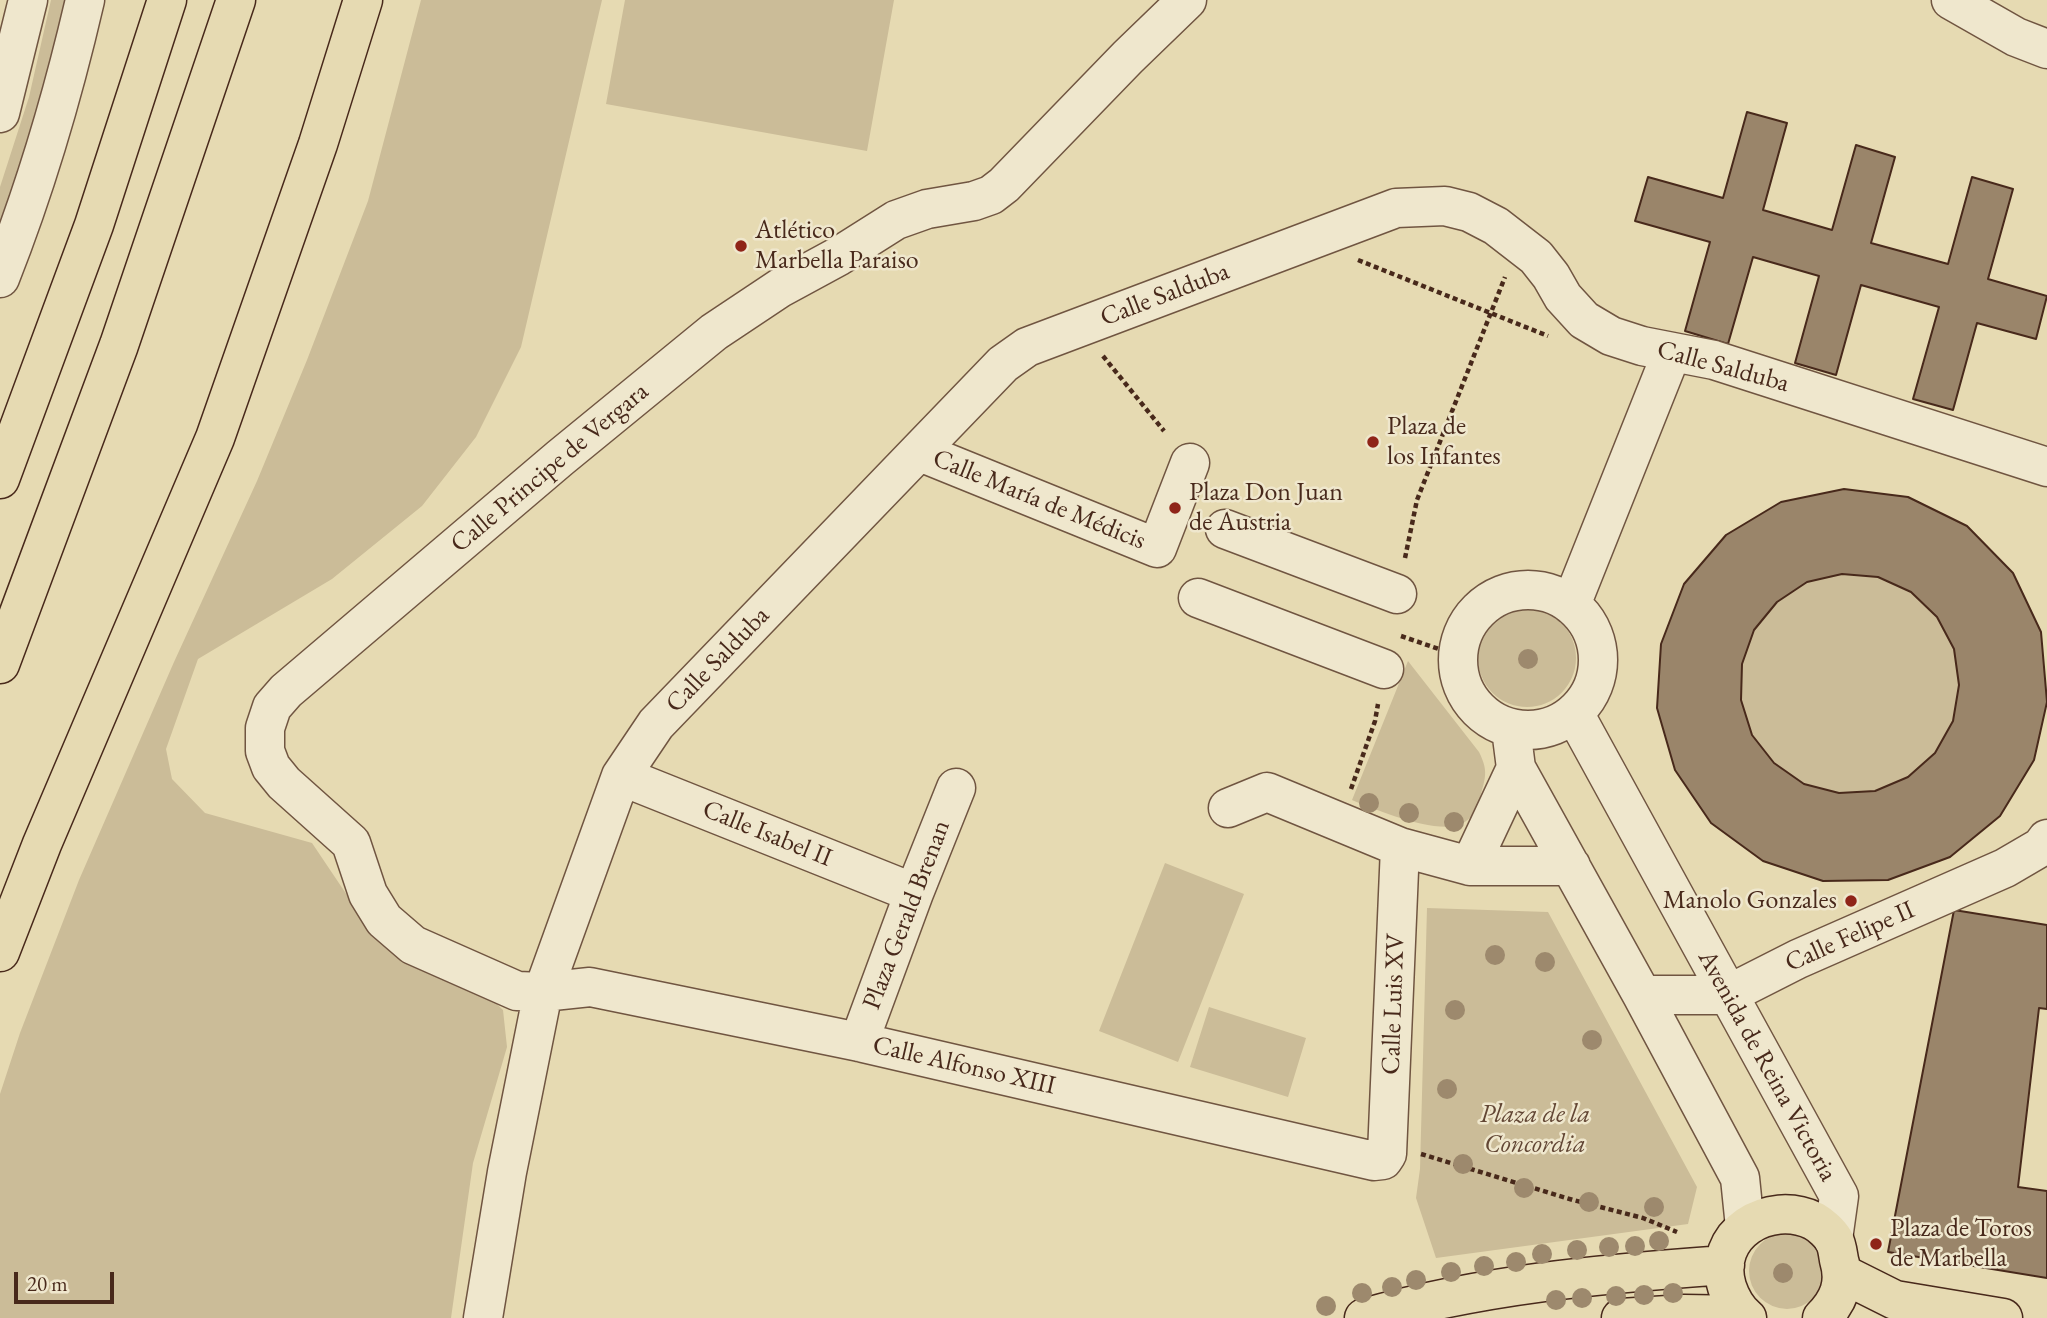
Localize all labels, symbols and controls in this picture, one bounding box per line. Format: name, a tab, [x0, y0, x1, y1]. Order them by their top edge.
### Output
place label: Atlético Marbella Paraiso	[755, 215, 919, 276]
marker: Atlético Marbella Paraiso	[733, 238, 749, 254]
street label: Calle Salduba	[1096, 256, 1234, 334]
street label: Calle Salduba	[1654, 334, 1792, 400]
street label: Calle Principe de Vergara	[445, 376, 655, 560]
place label: Plaza de los Infantes	[1387, 411, 1501, 472]
marker: Plaza de los Infantes	[1365, 434, 1381, 450]
street label: Calle María de Médicis	[928, 443, 1150, 557]
place label: Plaza Don Juan de Austria	[1189, 477, 1343, 538]
marker: Plaza Don Juan de Austria	[1167, 500, 1183, 516]
street label: Calle Salduba	[660, 600, 776, 720]
street label: Calle Isabel II	[698, 794, 836, 874]
street label: Plaza Gerald Brenan	[857, 816, 957, 1014]
place label: Manolo Gonzales	[1663, 885, 1837, 917]
marker: Manolo Gonzales	[1843, 893, 1859, 909]
street label: Calle Felipe II	[1780, 895, 1920, 979]
street label: Calle Luis XV	[1376, 933, 1412, 1075]
street label: Avenida de Reina Victoria	[1691, 945, 1843, 1187]
street label: Calle Alfonso XIII	[870, 1030, 1058, 1102]
park label: Plaza de la Concordia	[1480, 1099, 1590, 1160]
place label: Plaza de Toros de Marbella	[1890, 1213, 2032, 1274]
marker: Plaza de Toros de Marbella	[1868, 1236, 1884, 1252]
scale bar	[18, 1258, 117, 1302]
text: 20 m	[27, 1270, 68, 1297]

